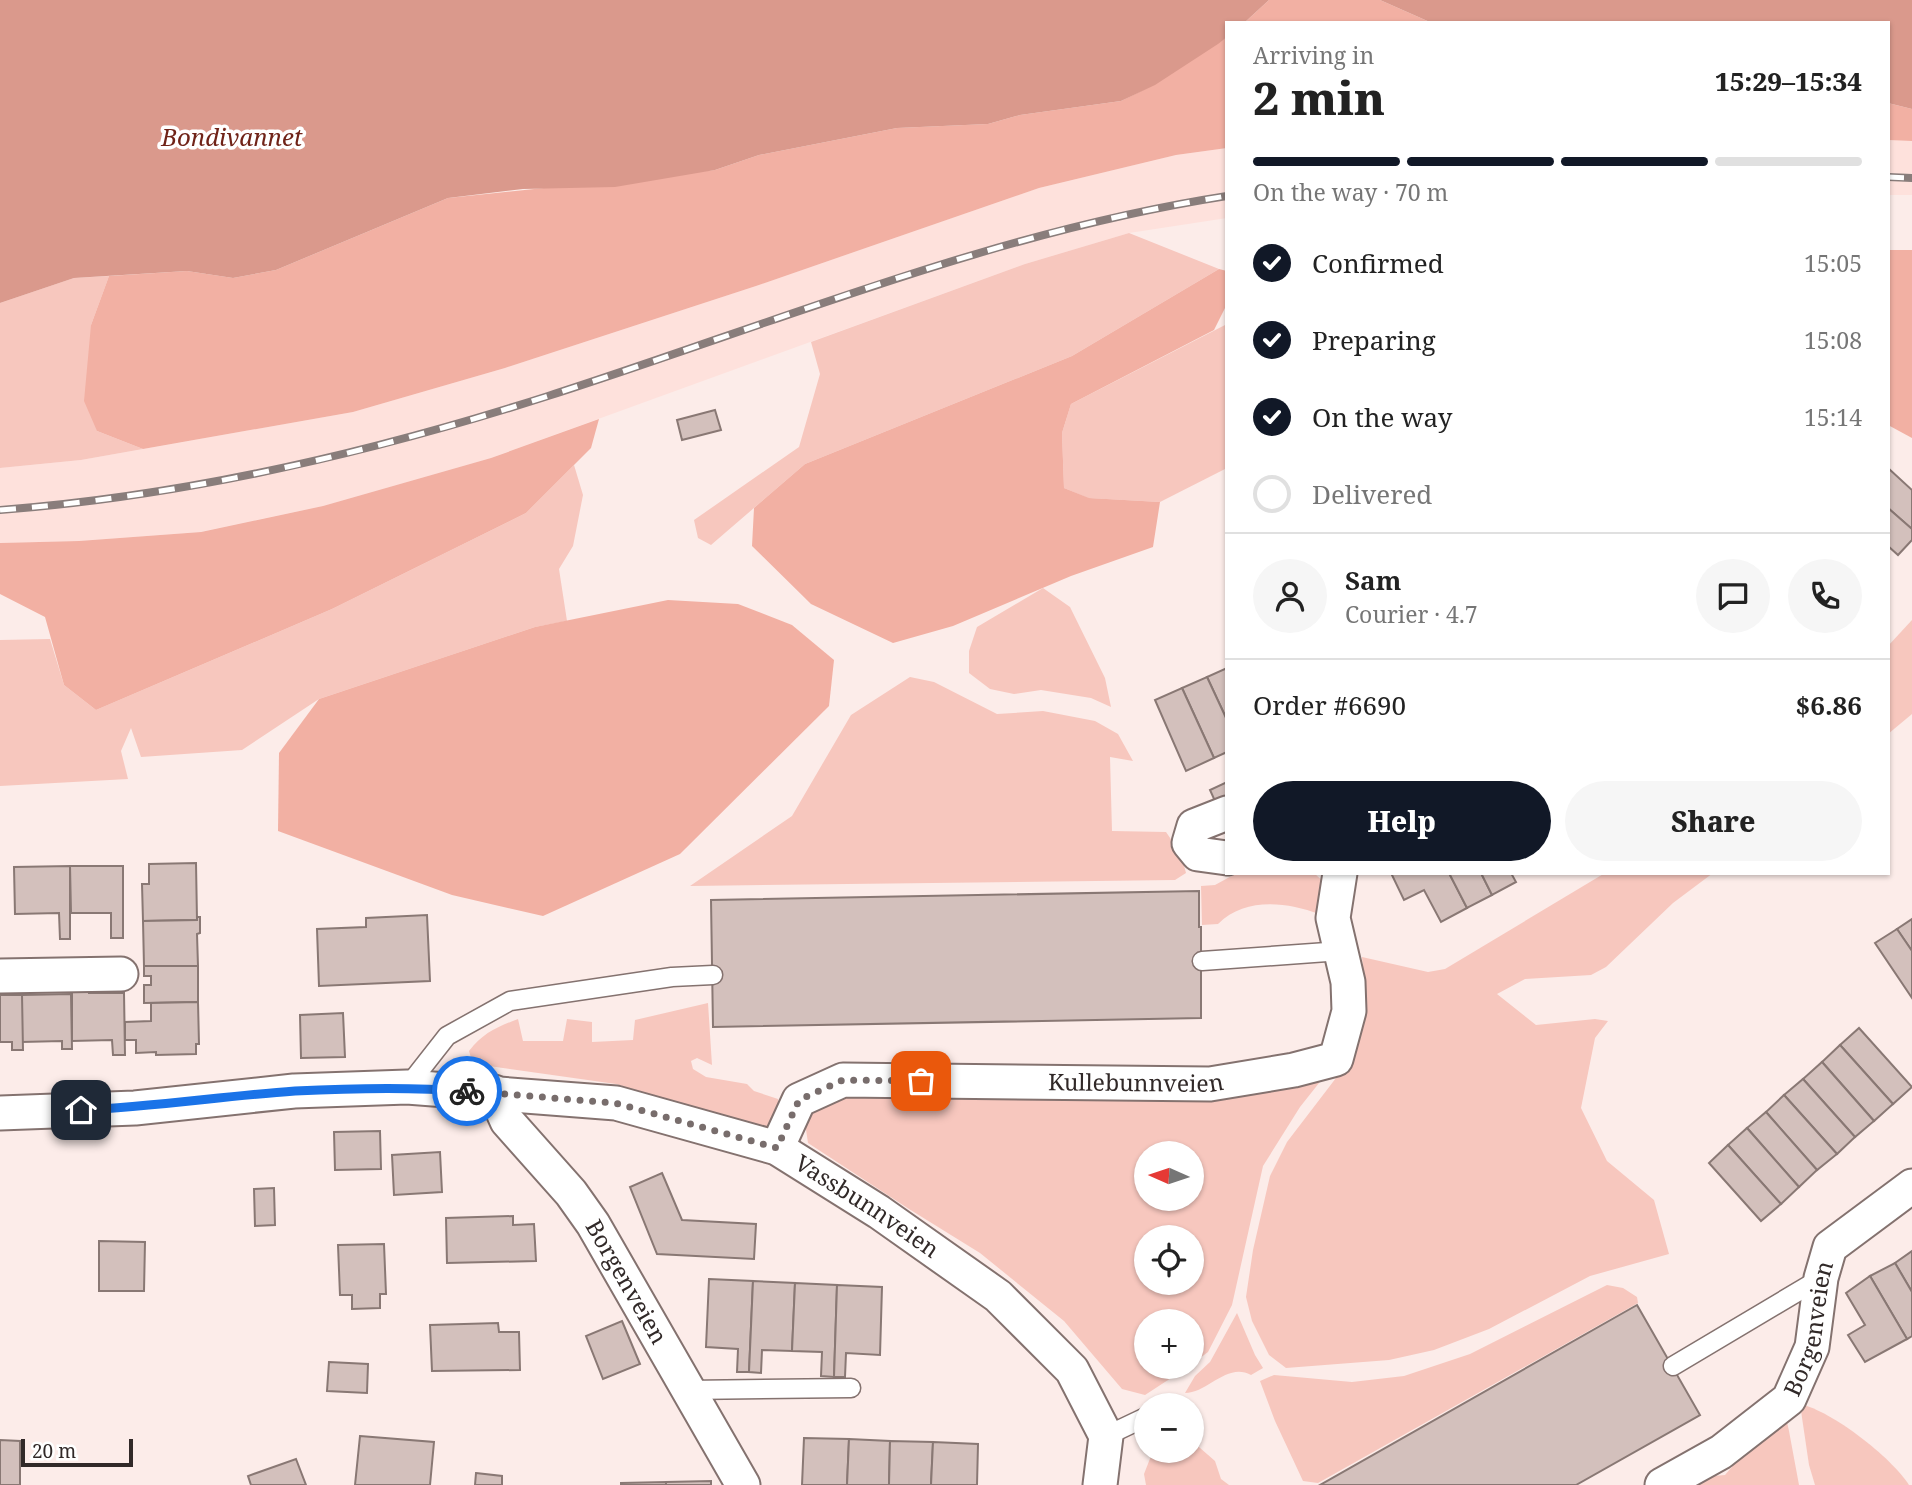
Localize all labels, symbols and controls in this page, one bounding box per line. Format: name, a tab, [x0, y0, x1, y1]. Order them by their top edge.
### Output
text: Arriving in	[1253, 39, 1374, 71]
text: 15:29–15:34	[1715, 63, 1862, 99]
text: 2 min	[1253, 66, 1385, 128]
water label: Bondivannet	[160, 120, 303, 153]
text: On the way · 70 m	[1253, 176, 1448, 208]
icon: check	[1253, 244, 1291, 282]
text: Confirmed	[1312, 245, 1444, 281]
text: 15:05	[1804, 247, 1862, 279]
icon: check	[1253, 321, 1291, 359]
text: Preparing	[1312, 322, 1436, 358]
text: 15:08	[1804, 324, 1862, 356]
icon: check	[1253, 398, 1291, 436]
text: On the way	[1312, 399, 1452, 435]
text: 15:14	[1804, 401, 1862, 433]
text: Delivered	[1312, 476, 1432, 512]
button: person	[1253, 559, 1327, 633]
button: chat	[1696, 559, 1770, 633]
button: phone	[1788, 559, 1862, 633]
text: Sam	[1345, 562, 1401, 598]
text: Courier · 4.7	[1345, 598, 1478, 630]
text: Order #6690	[1253, 687, 1406, 723]
text: $6.86	[1796, 687, 1862, 723]
button: Help	[1253, 781, 1551, 861]
button: Share	[1565, 781, 1862, 861]
pin	[891, 1051, 951, 1111]
courier	[432, 1056, 502, 1126]
icon: bag	[902, 1062, 940, 1100]
street label: Kullebunnveien	[1048, 1065, 1226, 1099]
icon: bike	[448, 1072, 486, 1110]
pin	[51, 1080, 111, 1140]
icon: home	[62, 1091, 100, 1129]
north arrow	[1134, 1141, 1204, 1211]
map controls	[1134, 1141, 1204, 1463]
street label: Vassbunnveien	[789, 1146, 946, 1265]
street label: Borgenveien	[579, 1213, 676, 1350]
button: locate	[1134, 1225, 1204, 1295]
street label: Borgenveien	[1775, 1257, 1840, 1401]
button: +	[1134, 1309, 1204, 1379]
button: −	[1134, 1393, 1204, 1463]
scale bar	[21, 1436, 133, 1468]
text: 20 m	[32, 1438, 76, 1464]

